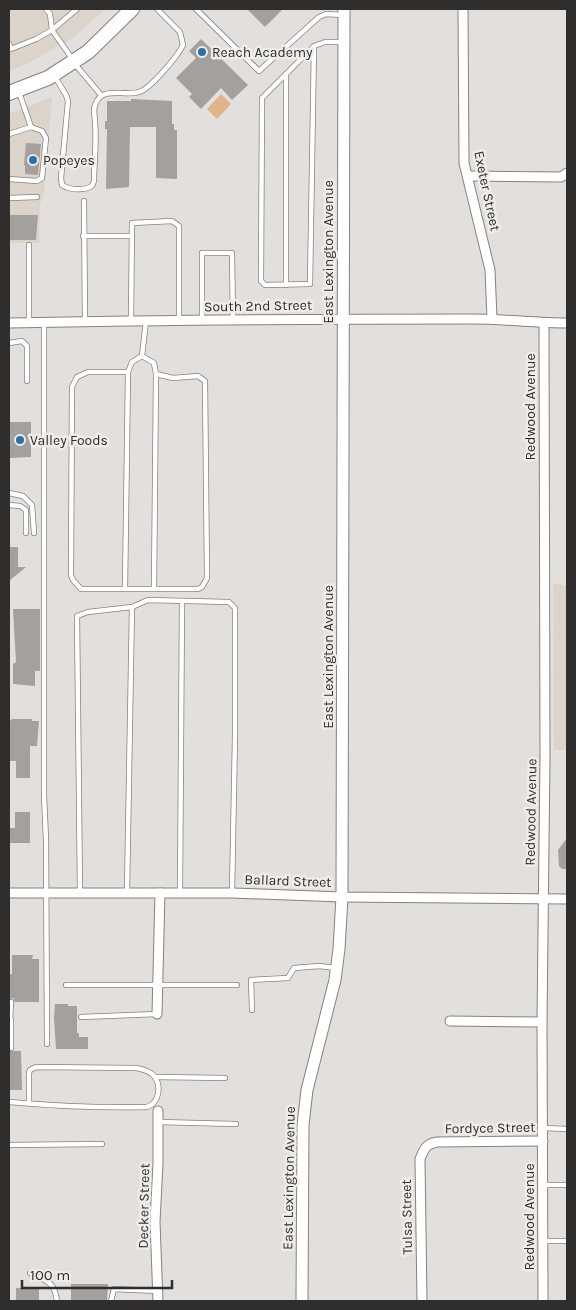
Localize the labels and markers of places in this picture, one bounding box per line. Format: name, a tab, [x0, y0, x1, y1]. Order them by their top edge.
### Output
place label: Reach Academy	[212, 44, 313, 61]
marker: Reach Academy	[196, 46, 208, 58]
place label: Popeyes	[43, 152, 95, 169]
marker: Popeyes	[27, 154, 39, 166]
place label: Valley Foods	[30, 432, 108, 449]
marker: Valley Foods	[14, 434, 26, 446]

